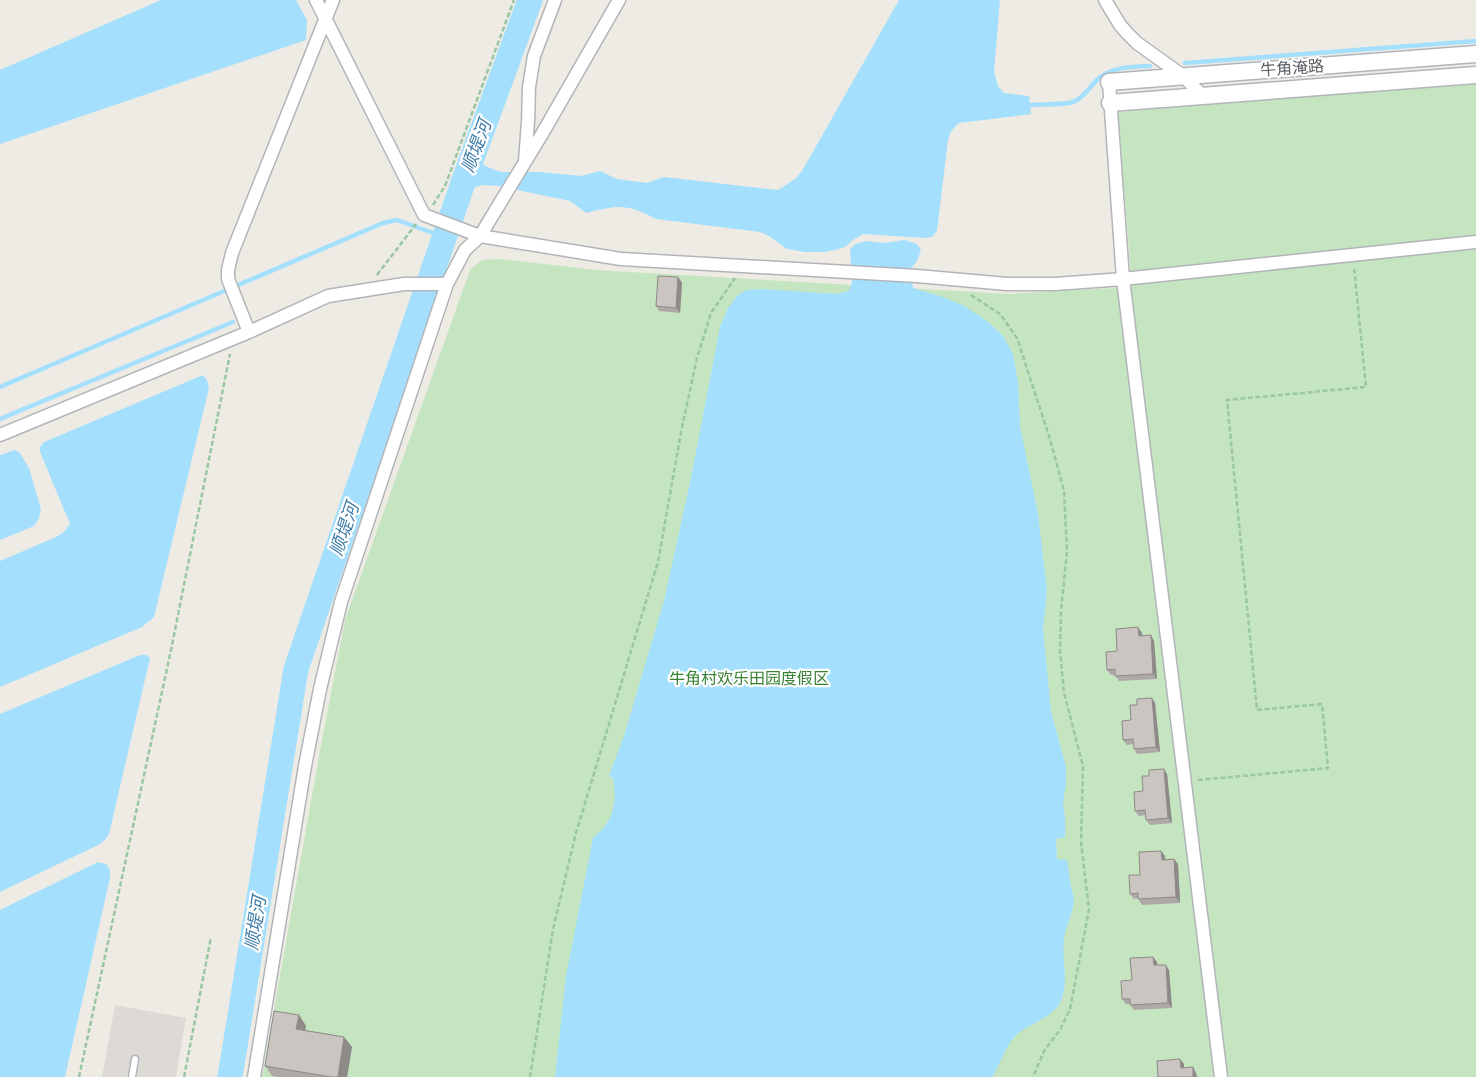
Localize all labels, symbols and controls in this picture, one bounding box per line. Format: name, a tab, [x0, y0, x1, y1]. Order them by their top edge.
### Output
street label: 牛角淹路	[1259, 56, 1325, 80]
water label: 顺堤河	[457, 114, 496, 175]
water label: 顺堤河	[325, 497, 364, 558]
park label: 牛角村欢乐田园度假区	[669, 669, 829, 688]
water label: 顺堤河	[240, 892, 270, 951]

